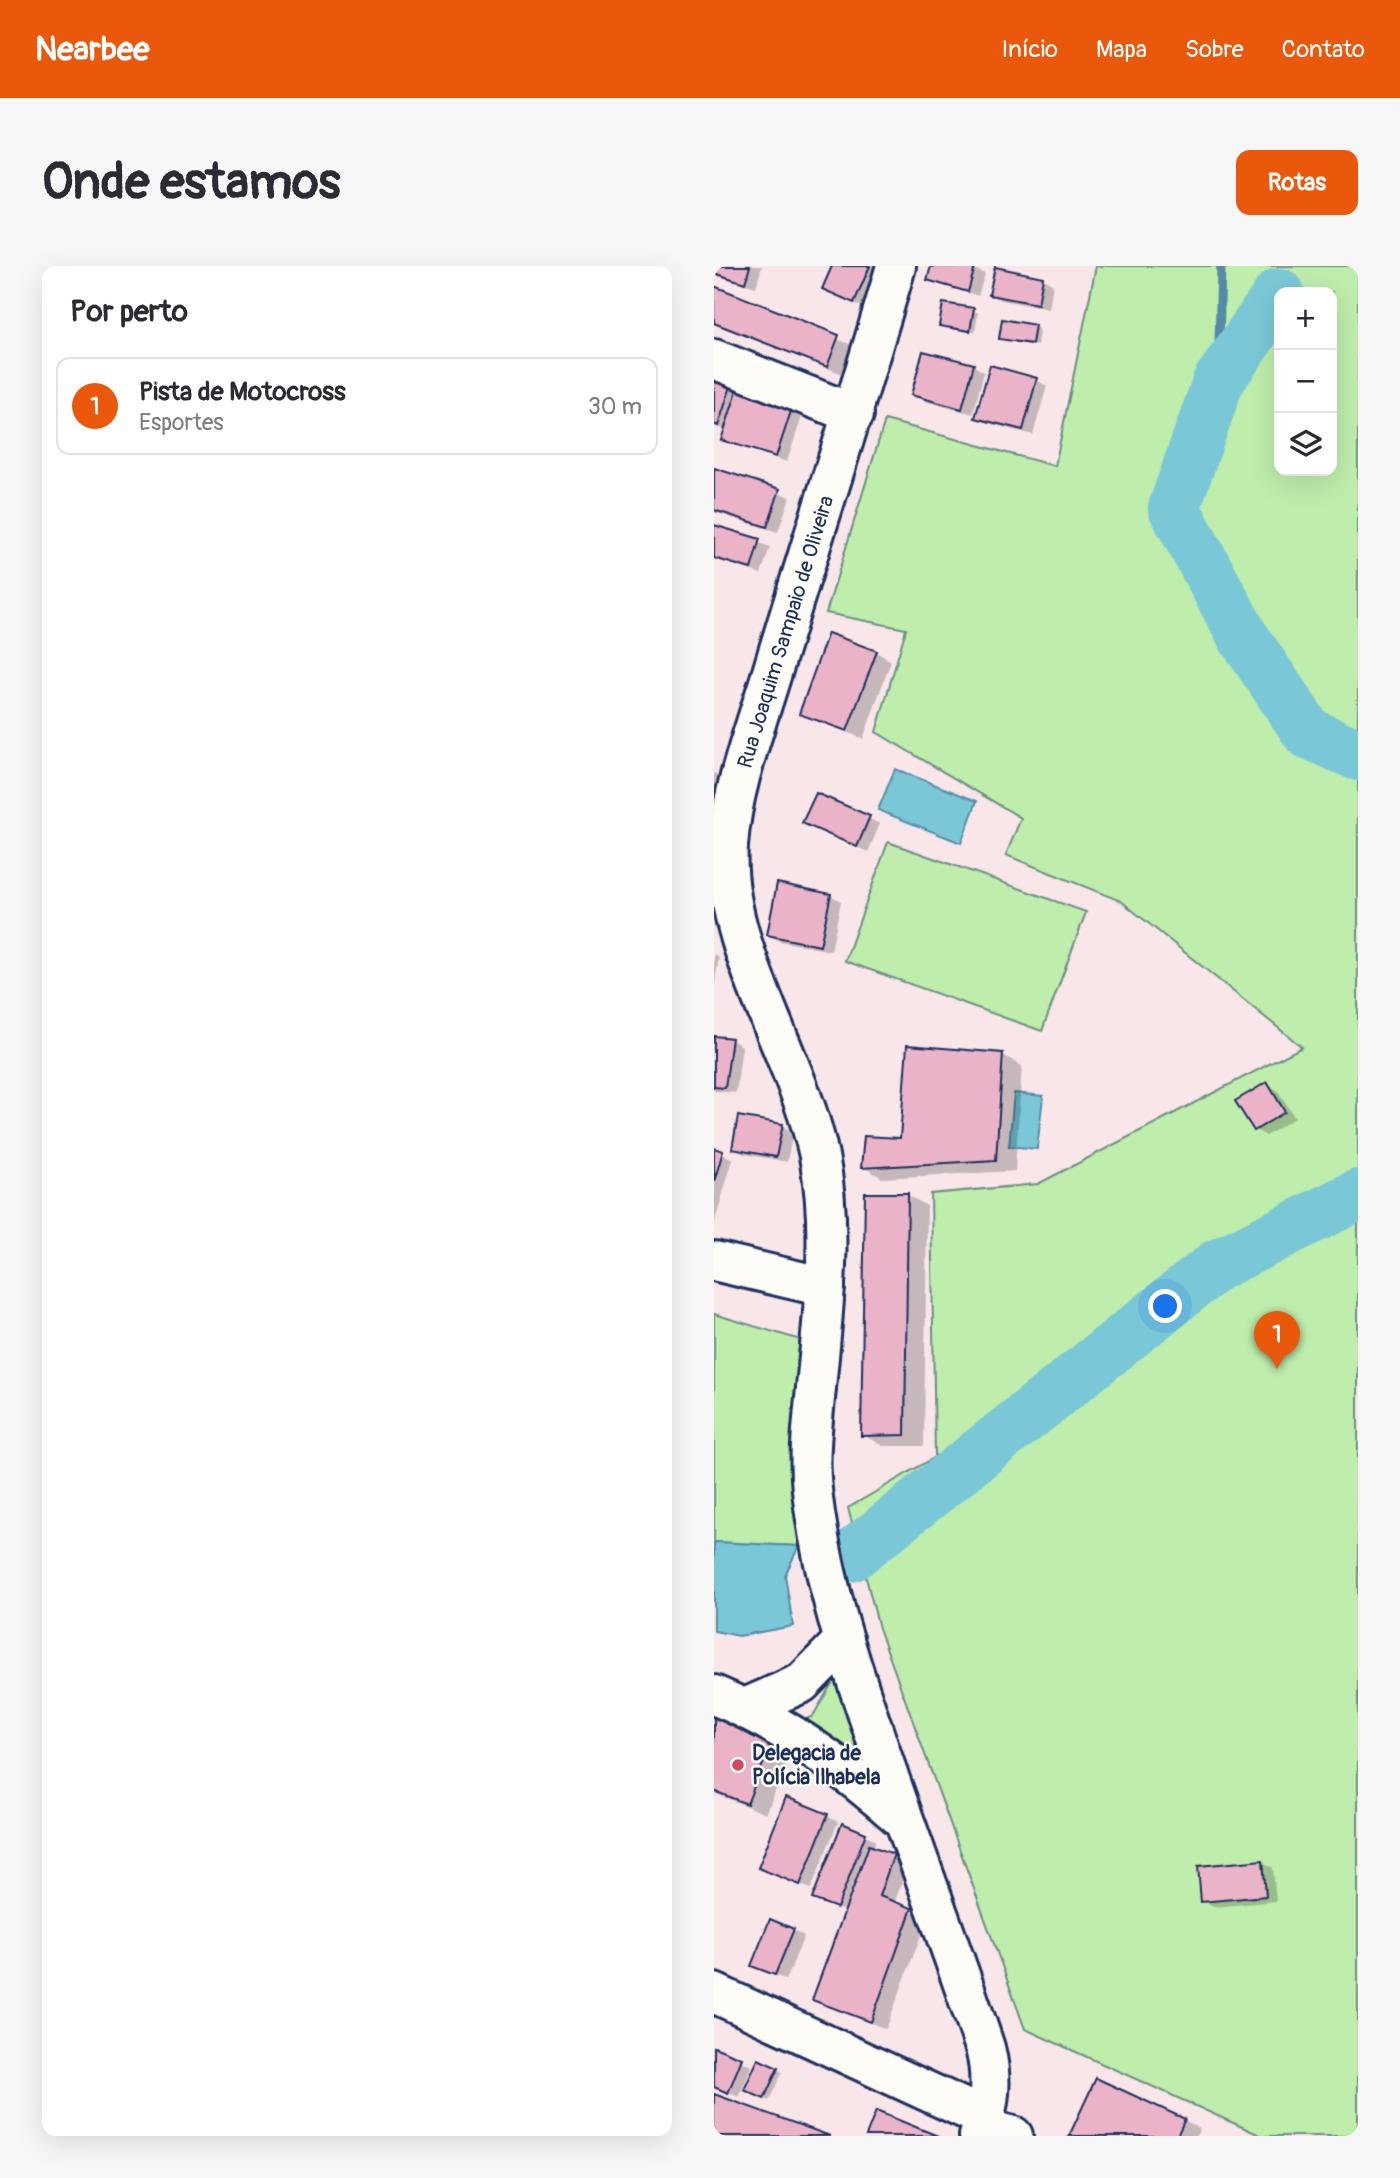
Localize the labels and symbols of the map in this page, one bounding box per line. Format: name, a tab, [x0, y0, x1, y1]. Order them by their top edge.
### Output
street label: Rua Joaquim Sampaio de Oliveira	[732, 492, 840, 772]
your location	[1148, 1289, 1182, 1323]
pin: 1	[1254, 1311, 1300, 1369]
place label: Delegacia de Polícia Ilhabela	[752, 1740, 881, 1791]
marker: Delegacia de Polícia Ilhabela	[730, 1757, 746, 1773]

